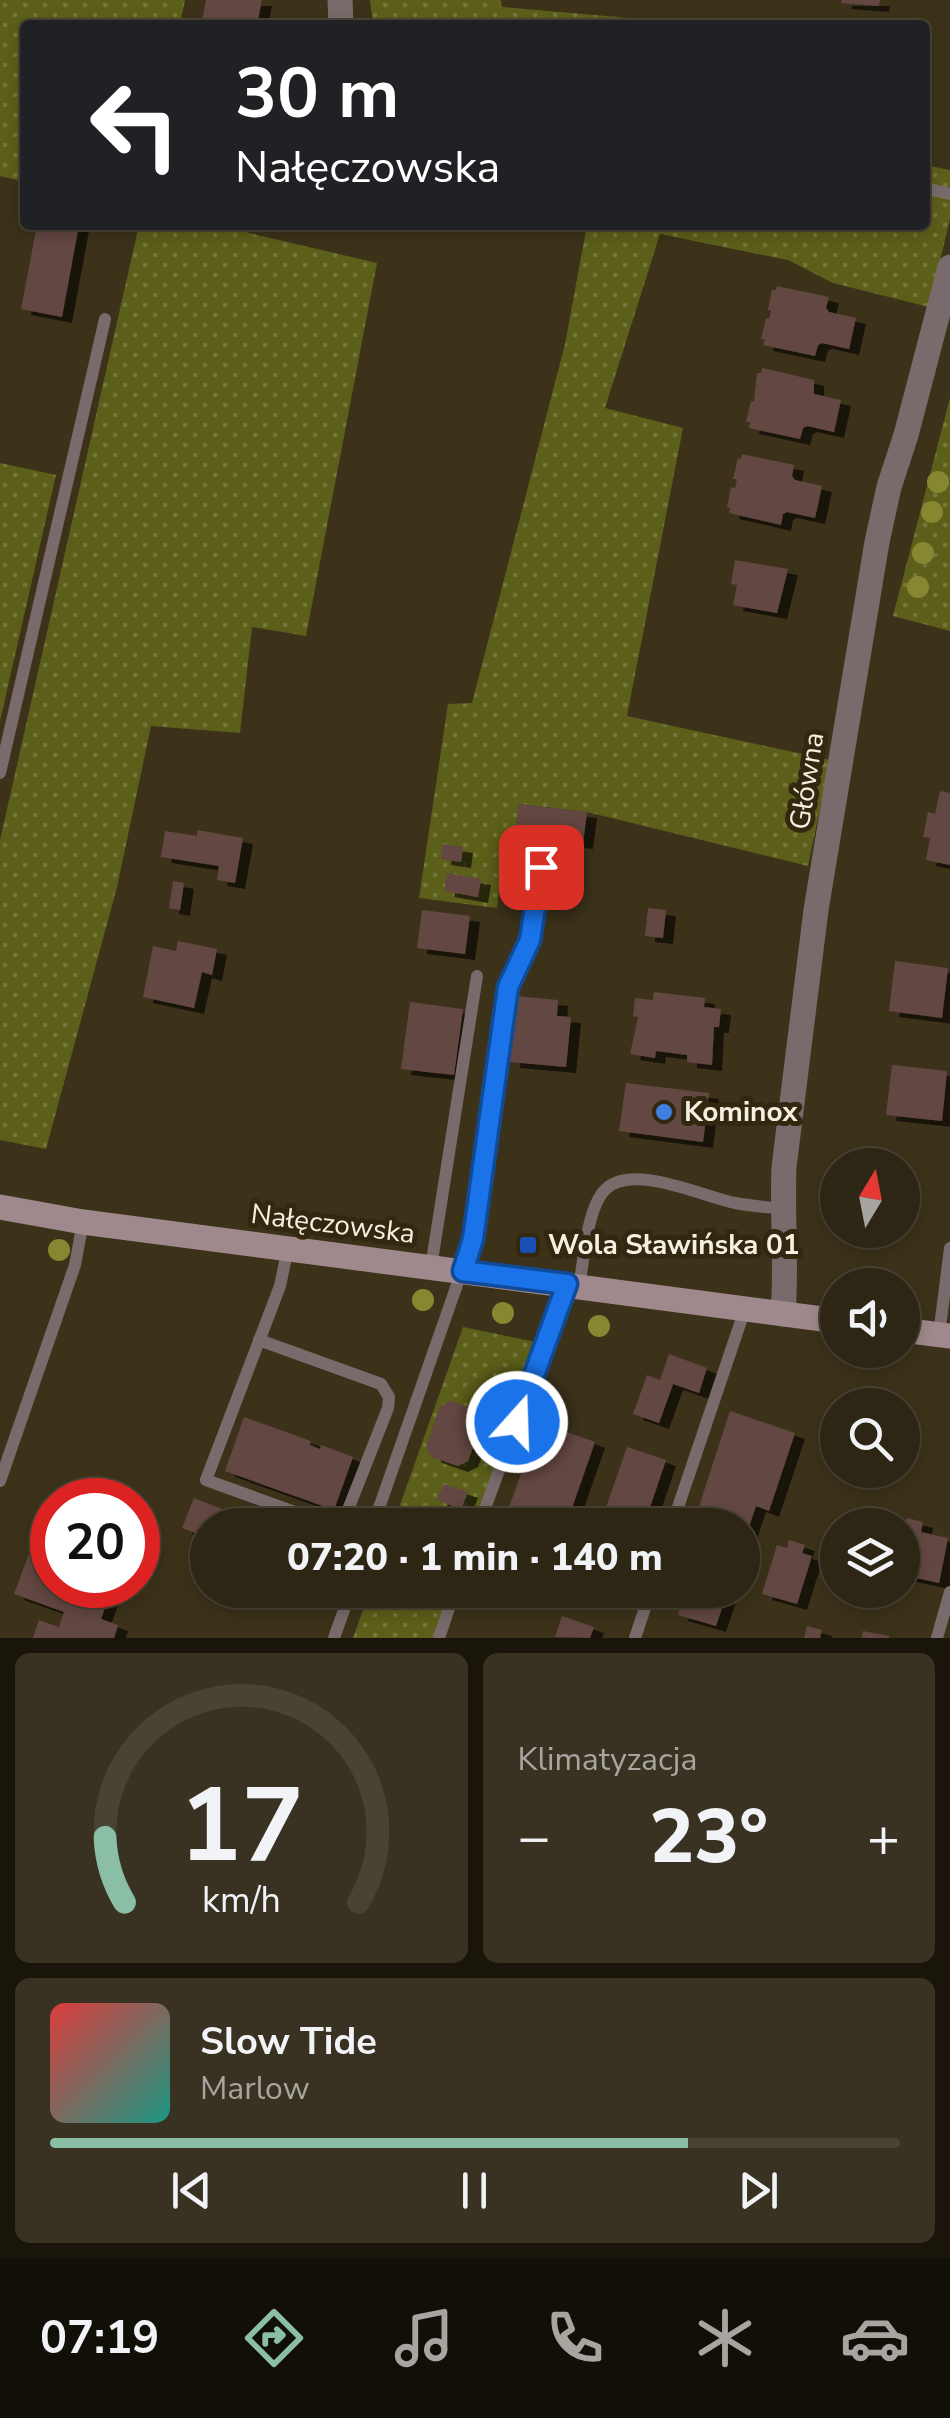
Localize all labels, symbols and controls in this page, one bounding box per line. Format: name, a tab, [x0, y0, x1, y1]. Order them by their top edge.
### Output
text: 30 m	[235, 46, 399, 142]
icon: left	[70, 60, 200, 190]
text: Nałęczowska	[235, 137, 500, 198]
street label: Główna	[781, 730, 833, 832]
pin	[499, 825, 584, 910]
icon: arrive	[514, 840, 569, 895]
place label: Kominox	[684, 1093, 798, 1131]
marker: Kominox	[653, 1101, 675, 1123]
north arrow	[820, 1148, 920, 1248]
map controls	[820, 1148, 920, 1608]
street label: Nałęczowska	[249, 1195, 417, 1253]
place label: Wola Sławińska 01	[548, 1226, 800, 1264]
marker: Wola Sławińska 01	[517, 1234, 539, 1256]
button: sound	[820, 1268, 920, 1368]
position arrow	[465, 1370, 569, 1474]
button: search	[820, 1388, 920, 1488]
speed limit sign: 20	[30, 1478, 160, 1608]
button: layers	[820, 1508, 920, 1608]
text: 07:20 · 1 min · 140 m	[287, 1532, 663, 1583]
text: Klimatyzacja	[518, 1738, 697, 1781]
text: 17	[179, 1755, 304, 1897]
text: 23°	[649, 1786, 768, 1888]
text: −	[518, 1800, 551, 1875]
text: +	[867, 1800, 900, 1875]
text: km/h	[202, 1876, 281, 1925]
text: Slow Tide	[200, 2016, 377, 2067]
text: Marlow	[200, 2067, 310, 2110]
icon: previous	[164, 2163, 219, 2218]
icon: pause	[447, 2163, 502, 2218]
icon: next	[731, 2163, 786, 2218]
icon: directions	[239, 2303, 309, 2373]
icon: music	[389, 2303, 459, 2373]
icon: phone	[540, 2303, 610, 2373]
icon: climate	[690, 2303, 760, 2373]
icon: car	[840, 2303, 910, 2373]
text: 07:19	[40, 2308, 159, 2369]

